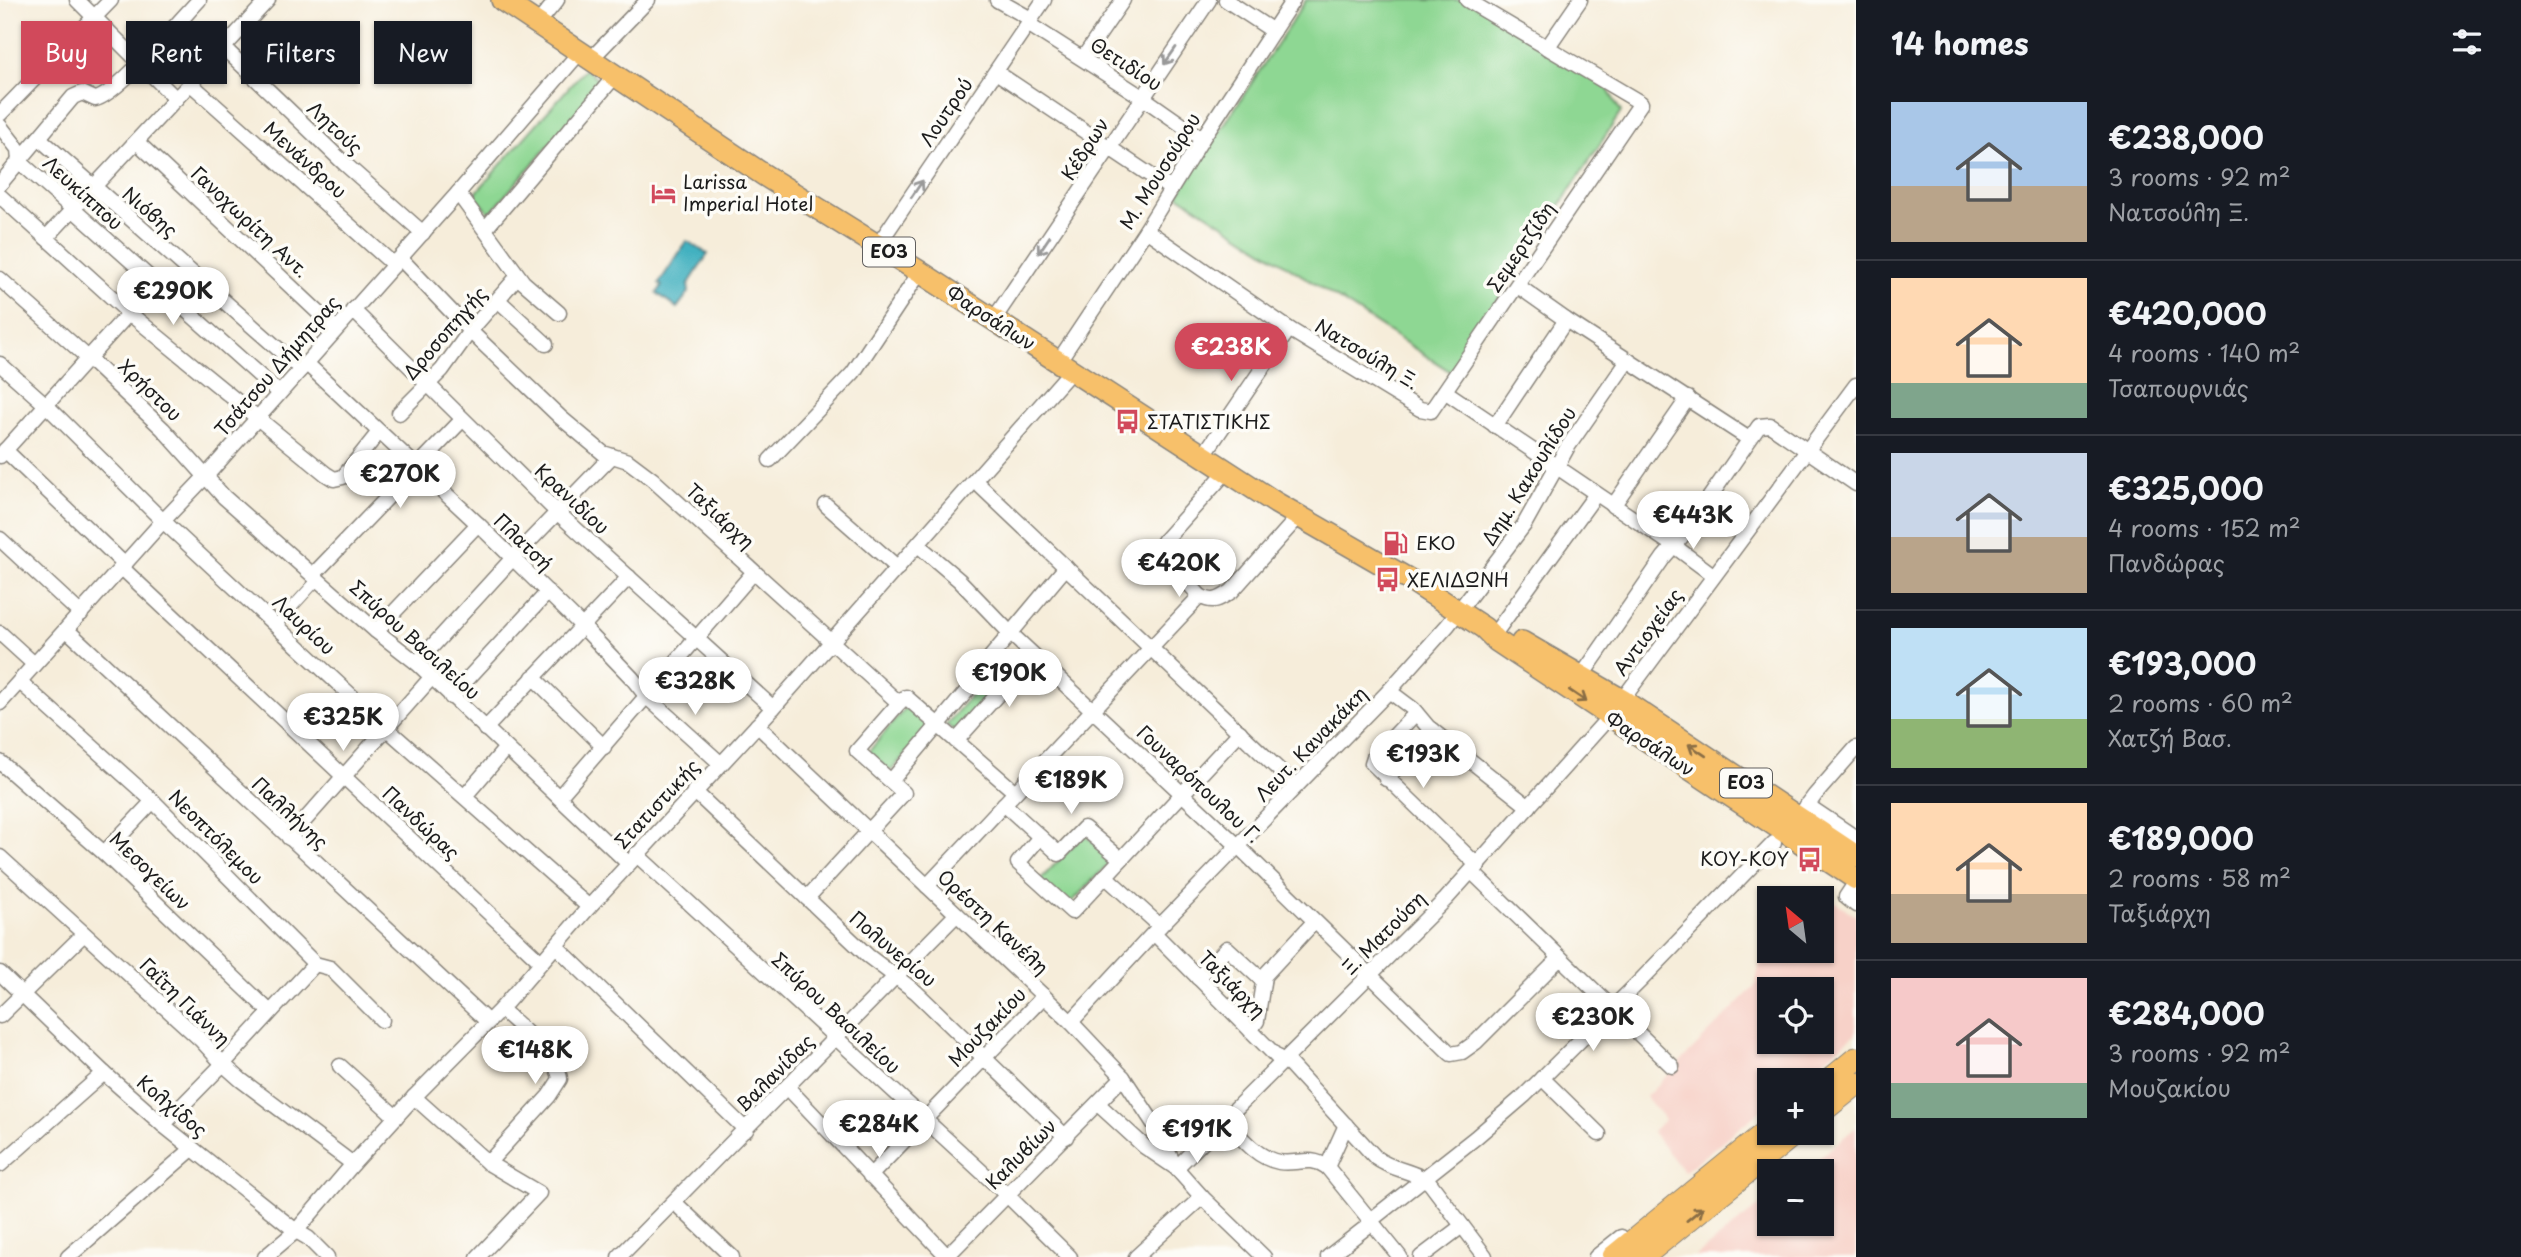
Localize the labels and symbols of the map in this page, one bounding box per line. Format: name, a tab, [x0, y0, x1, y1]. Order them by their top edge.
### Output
street label: Θετιδίου	[1085, 29, 1168, 97]
one-way arrow	[1163, 46, 1177, 65]
street label: Λουτρού	[912, 71, 978, 151]
street label: Λητούς	[302, 94, 370, 160]
street label: Μ. Μουσούρου	[1112, 107, 1206, 234]
street label: Κέδρων	[1053, 112, 1115, 185]
street label: Μενάνδρου	[258, 114, 353, 204]
street label: Λευκίππου	[37, 149, 130, 236]
street label: Γανοχωρίτη Αντ.	[185, 159, 316, 283]
place label: Larissa Imperial Hotel	[683, 167, 813, 217]
street label: Νιόβης	[117, 179, 185, 243]
hotel icon: Larissa Imperial Hotel	[649, 179, 677, 207]
one-way arrow	[910, 180, 924, 199]
street label: Σεμερτζίδη	[1480, 196, 1561, 297]
one-way arrow	[1036, 235, 1051, 254]
road number: ΕΟ3	[863, 238, 915, 266]
pin: €290K	[124, 268, 222, 327]
street label: Φαρσάλων	[941, 278, 1042, 356]
street label: Δροσοπηγής	[396, 279, 493, 385]
street label: Τσάτσου Δήμητρας	[207, 289, 345, 442]
street label: Νατσούλη Ξ.	[1310, 311, 1425, 395]
pin: €238K	[1182, 324, 1280, 383]
street label: Χρήστου	[113, 352, 189, 427]
street label: Δημ. Κακουλίδου	[1474, 401, 1582, 550]
place label: ΣΤΑΤΙΣΤΙΚΗΣ	[1147, 407, 1271, 435]
bus stop icon: ΣΤΑΤΙΣΤΙΚΗΣ	[1113, 408, 1141, 436]
pin: €270K	[351, 450, 449, 510]
street label: Κρανιδίου	[529, 456, 616, 540]
street label: Ταξιάρχη	[680, 476, 761, 554]
pin: €443K	[1644, 491, 1742, 551]
street label: Πλατσή	[488, 506, 559, 577]
place label: EKO	[1416, 528, 1456, 556]
fuel station icon: EKO	[1382, 529, 1410, 557]
pin: €420K	[1130, 540, 1228, 599]
place label: ΧΕΛΙΔΩΝΗ	[1407, 565, 1509, 593]
bus stop icon: ΧΕΛΙΔΩΝΗ	[1373, 566, 1401, 594]
street label: Σπύρου Βασιλείου	[344, 573, 487, 706]
street label: Αντιοχείας	[1606, 582, 1688, 681]
street label: Λαυρίου	[267, 588, 342, 661]
pin: €190K	[960, 650, 1058, 709]
pin: €328K	[646, 658, 744, 717]
street label: Λευτ. Κανακάκη	[1248, 679, 1373, 807]
one-way arrow	[1568, 689, 1587, 703]
pin: €325K	[294, 694, 392, 753]
street label: Φαρσάλων	[1600, 704, 1701, 782]
street label: Γουναρόπουλου Γ.	[1131, 718, 1268, 848]
pin: €193K	[1374, 730, 1472, 790]
one-way arrow	[1688, 743, 1707, 757]
street label: Στατιστικής	[607, 752, 705, 854]
pin: €189K	[1022, 756, 1120, 816]
road number: ΕΟ3	[1720, 768, 1772, 798]
street label: Παλλήνης	[246, 770, 335, 855]
street label: Πανδώρας	[377, 779, 467, 865]
street label: Νεοπτόλεμου	[163, 782, 271, 890]
street label: Μεσογείων	[104, 825, 197, 916]
place label: ΚΟΥ-ΚΟΥ	[1700, 844, 1789, 872]
bus stop icon: ΚΟΥ-ΚΟΥ	[1795, 845, 1823, 873]
street label: Ορέστη Κανέλη	[932, 862, 1055, 980]
street label: Ξ. Ματούση	[1335, 884, 1431, 980]
north arrow	[1757, 886, 1834, 962]
street label: Πολυνερίου	[844, 904, 943, 993]
street label: Ταξιάρχη	[1193, 943, 1273, 1023]
street label: Σπύρου Βασιλείου	[766, 945, 907, 1079]
street label: Γαΐτη Γιάννη	[134, 951, 237, 1052]
street label: Μουζακίου	[941, 980, 1032, 1073]
pin: €230K	[1544, 993, 1642, 1053]
pin: €148K	[486, 1026, 584, 1086]
street label: Βαλανίδας	[729, 1027, 820, 1118]
street label: Κολχίδος	[131, 1068, 214, 1143]
pin: €284K	[830, 1100, 928, 1160]
pin: €191K	[1148, 1106, 1246, 1165]
street label: Καλυβίων	[979, 1112, 1062, 1195]
one-way arrow	[1685, 1206, 1703, 1222]

